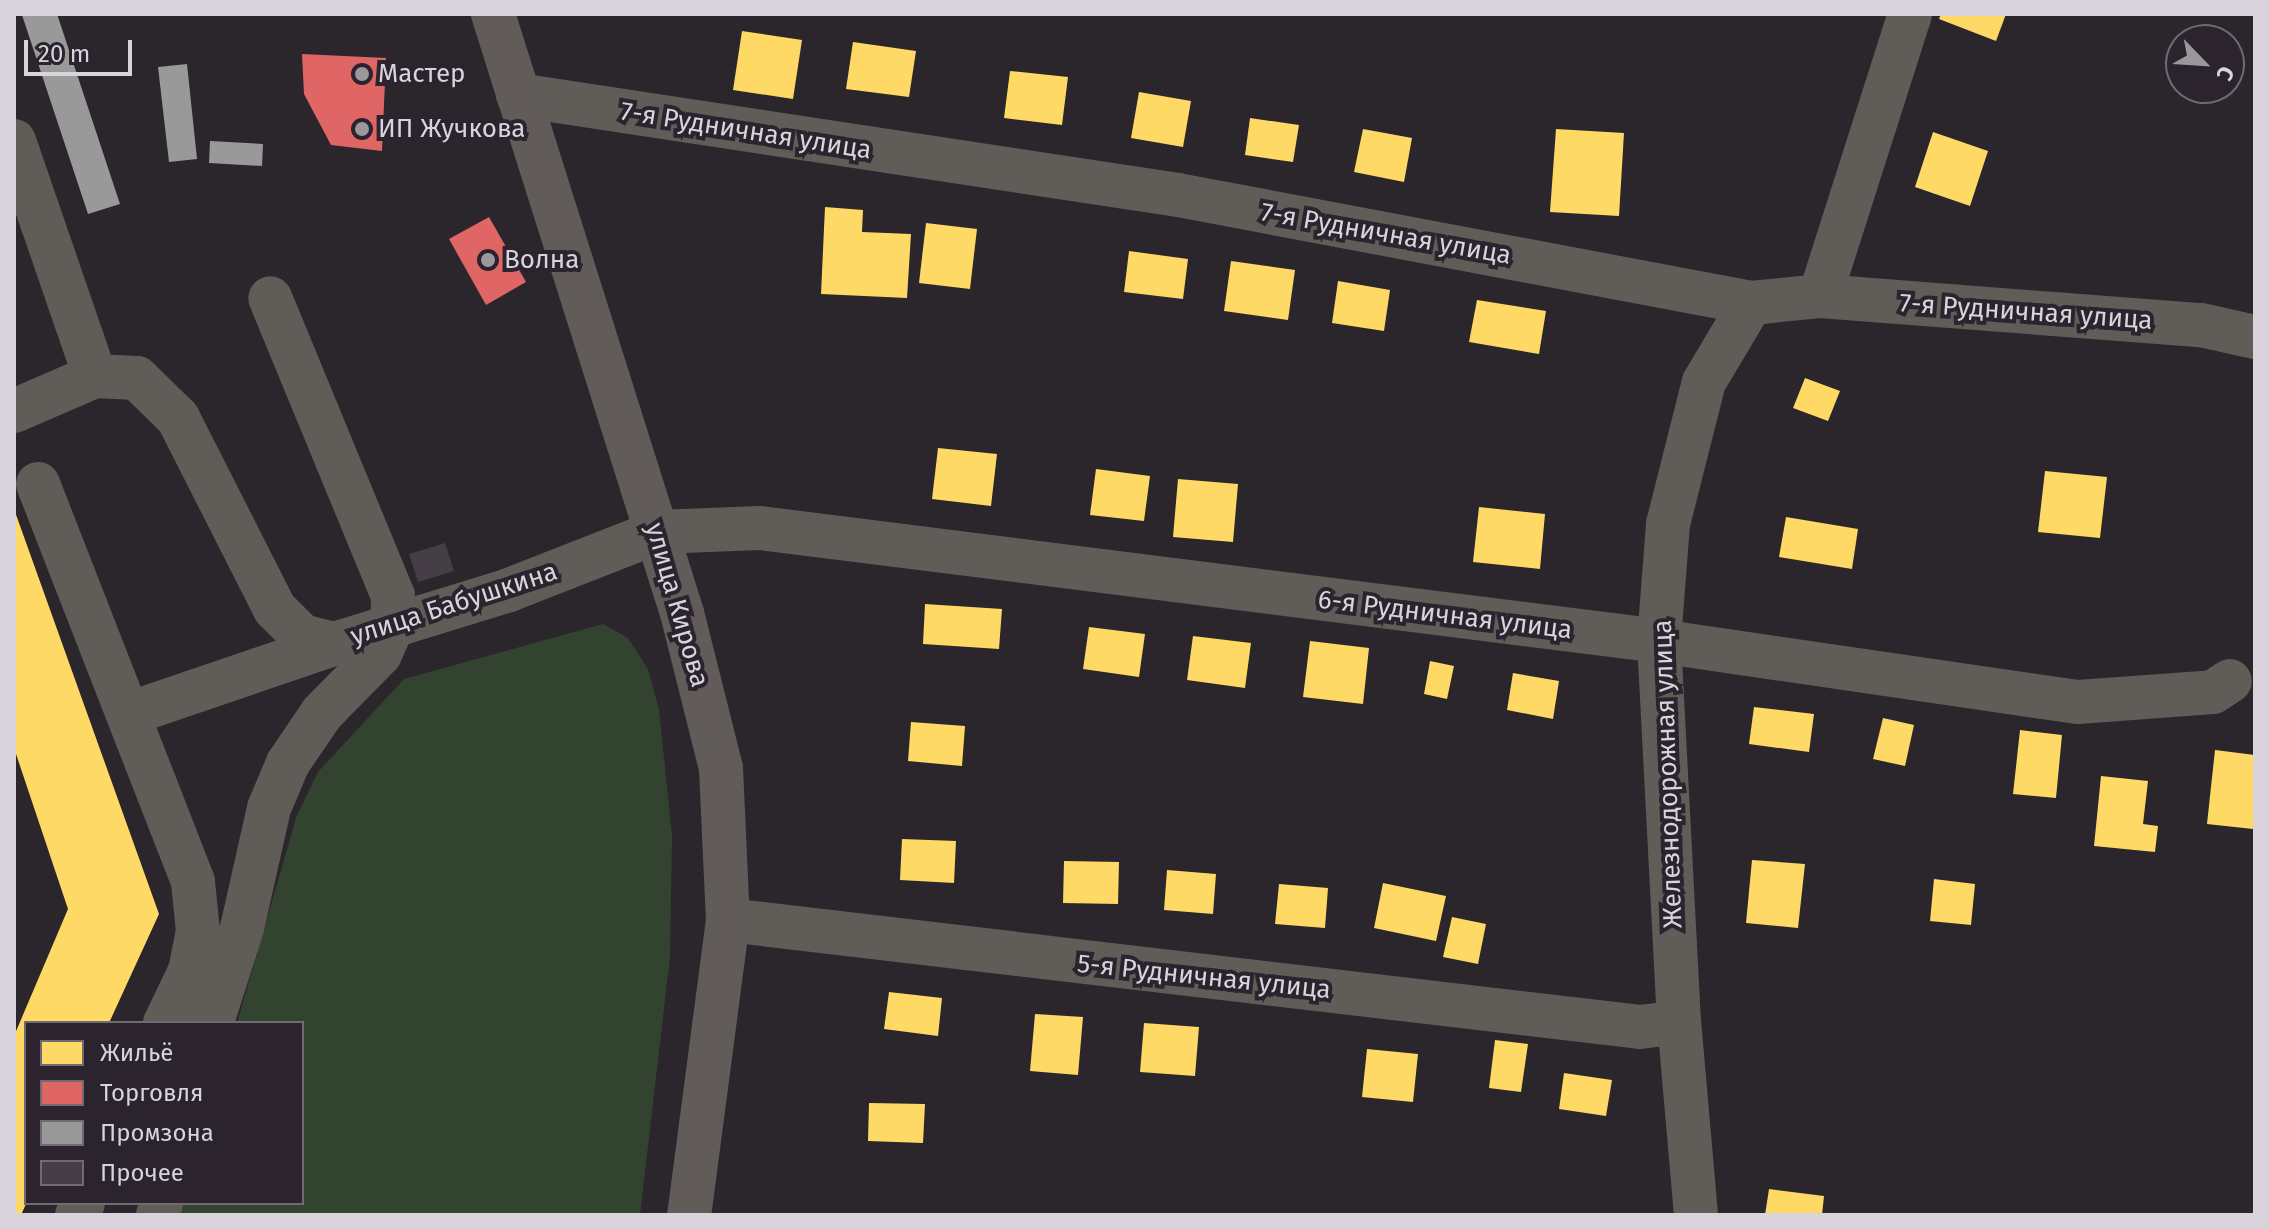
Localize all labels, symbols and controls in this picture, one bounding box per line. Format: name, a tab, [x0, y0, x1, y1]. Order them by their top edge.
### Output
scale bar	[28, 24, 136, 74]
north arrow	[2165, 24, 2245, 104]
text: 20 m	[38, 40, 90, 68]
place label: Мастер	[378, 58, 465, 90]
text: С	[2210, 62, 2240, 85]
marker: Мастер	[353, 65, 371, 83]
street label: 7-я Рудничная улица	[618, 96, 874, 166]
place label: ИП Жучкова	[378, 113, 525, 145]
marker: ИП Жучкова	[353, 120, 371, 138]
street label: 7-я Рудничная улица	[1259, 197, 1513, 271]
place label: Волна	[504, 244, 579, 276]
marker: Волна	[479, 251, 497, 269]
street label: 7-я Рудничная улица	[1899, 288, 2153, 336]
street label: улица Кирова	[639, 519, 715, 691]
street label: улица Бабушкина	[347, 556, 561, 652]
street label: 6-я Рудничная улица	[1316, 584, 1574, 646]
street label: Железнодорожная улица	[1647, 619, 1689, 929]
street label: 5-я Рудничная улица	[1076, 948, 1332, 1006]
legend	[24, 1021, 304, 1205]
text: Жильё	[100, 1039, 173, 1067]
text: Торговля	[100, 1079, 203, 1107]
text: Промзона	[100, 1119, 214, 1147]
text: Прочее	[100, 1159, 184, 1187]

